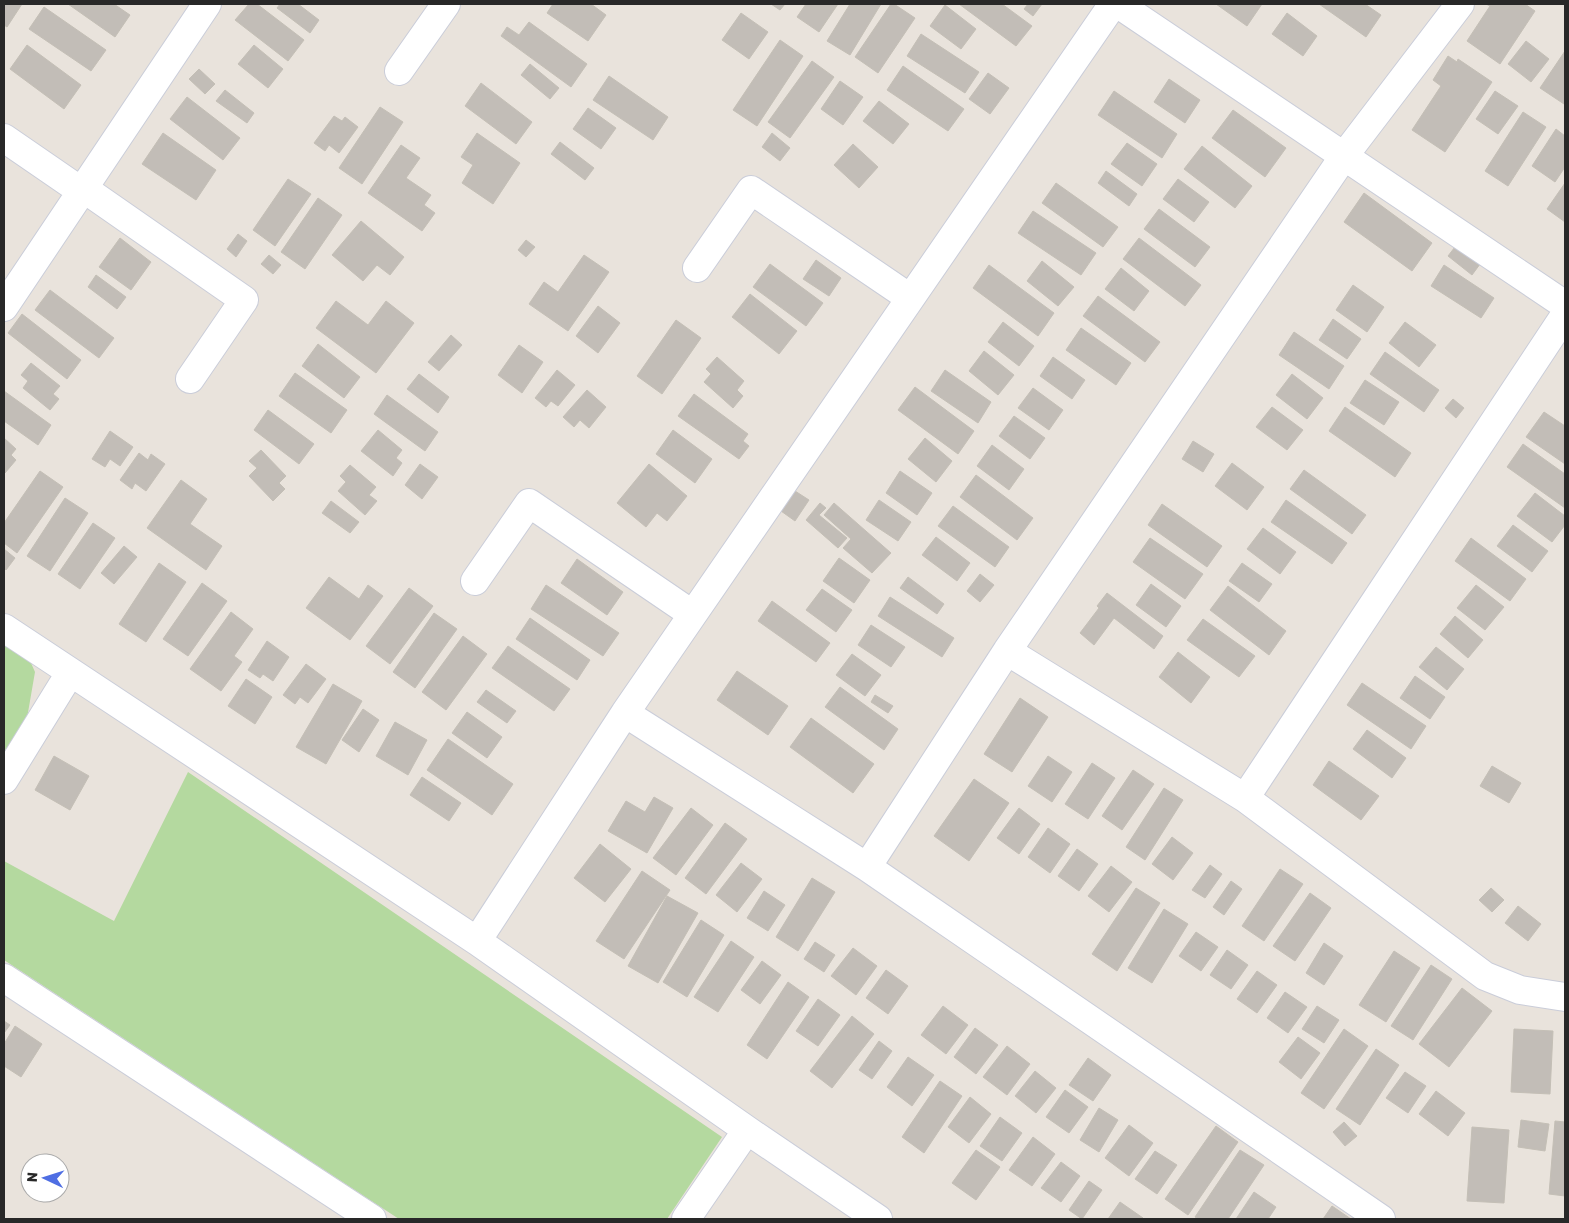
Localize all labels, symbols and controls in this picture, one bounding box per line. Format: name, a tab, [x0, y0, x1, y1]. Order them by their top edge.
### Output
north arrow	[20, 1153, 70, 1203]
text: N	[24, 1172, 41, 1183]

